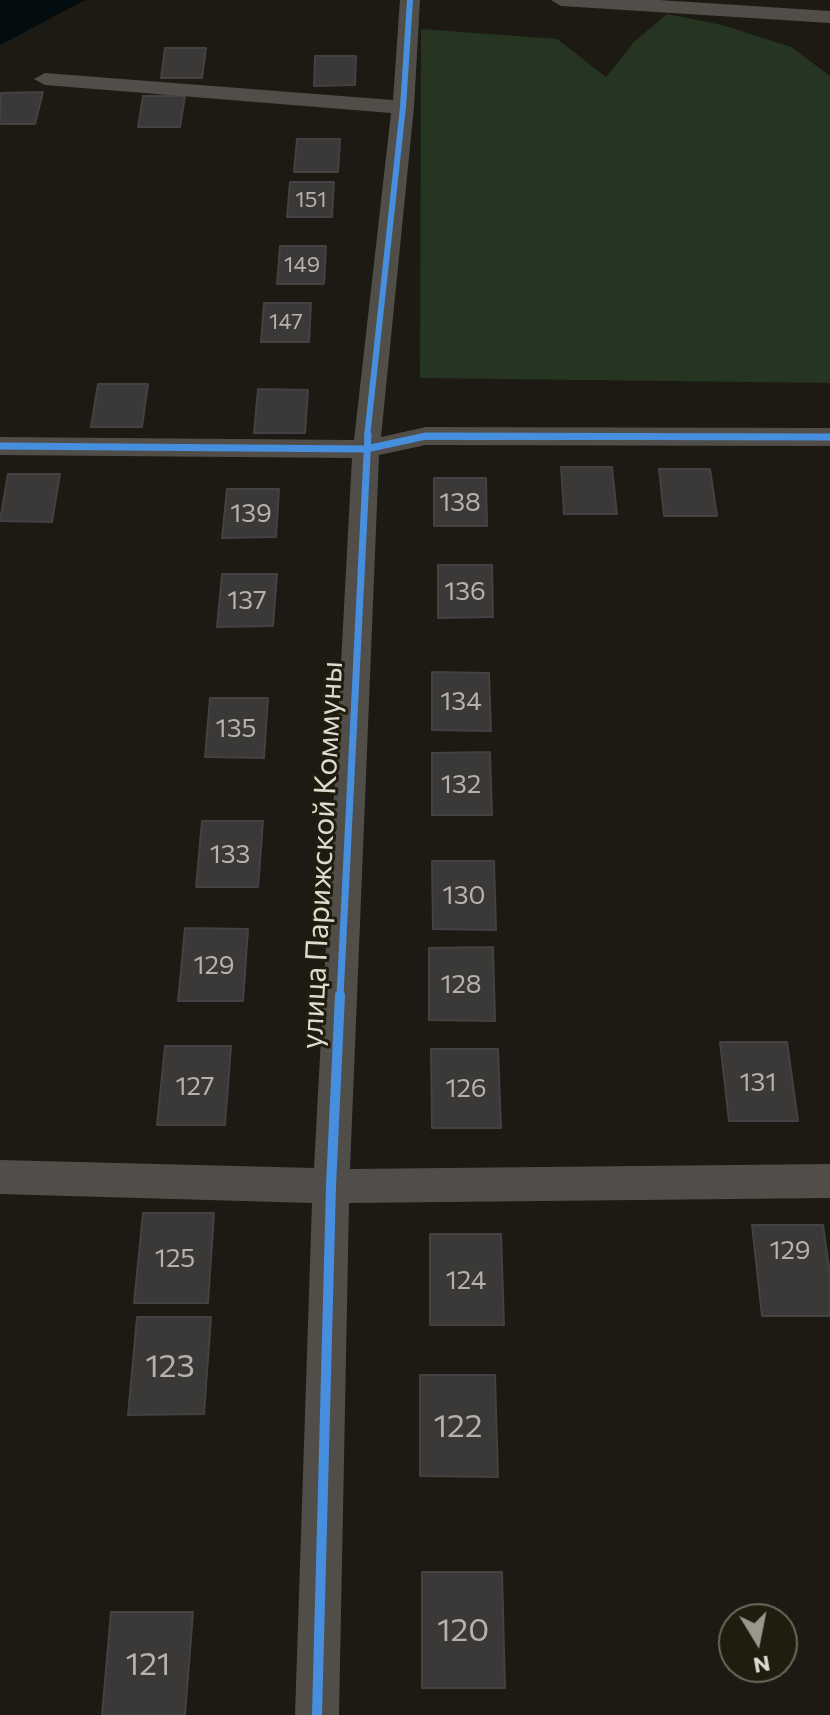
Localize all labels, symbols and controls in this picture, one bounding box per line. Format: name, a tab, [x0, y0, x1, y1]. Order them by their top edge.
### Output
house number: 151	[295, 187, 327, 213]
house number: 149	[284, 252, 320, 278]
house number: 147	[269, 309, 303, 335]
house number: 138	[439, 486, 481, 518]
house number: 139	[230, 497, 272, 529]
house number: 136	[444, 575, 486, 607]
house number: 137	[227, 584, 267, 616]
street label: улица Парижской Коммуны	[294, 660, 350, 1050]
house number: 134	[440, 685, 482, 717]
house number: 135	[216, 712, 256, 744]
house number: 132	[441, 768, 481, 800]
house number: 133	[210, 838, 250, 870]
house number: 130	[443, 879, 485, 911]
house number: 129	[193, 949, 235, 981]
house number: 128	[440, 968, 482, 1000]
house number: 131	[739, 1066, 777, 1098]
house number: 127	[175, 1070, 215, 1102]
house number: 126	[445, 1072, 487, 1104]
house number: 129	[769, 1234, 811, 1266]
house number: 125	[155, 1242, 195, 1274]
house number: 124	[446, 1264, 486, 1296]
house number: 123	[145, 1347, 195, 1385]
house number: 122	[433, 1407, 483, 1445]
north arrow	[718, 1603, 798, 1683]
house number: 120	[437, 1611, 489, 1649]
house number: 121	[125, 1645, 171, 1683]
text: N	[751, 1650, 772, 1680]

